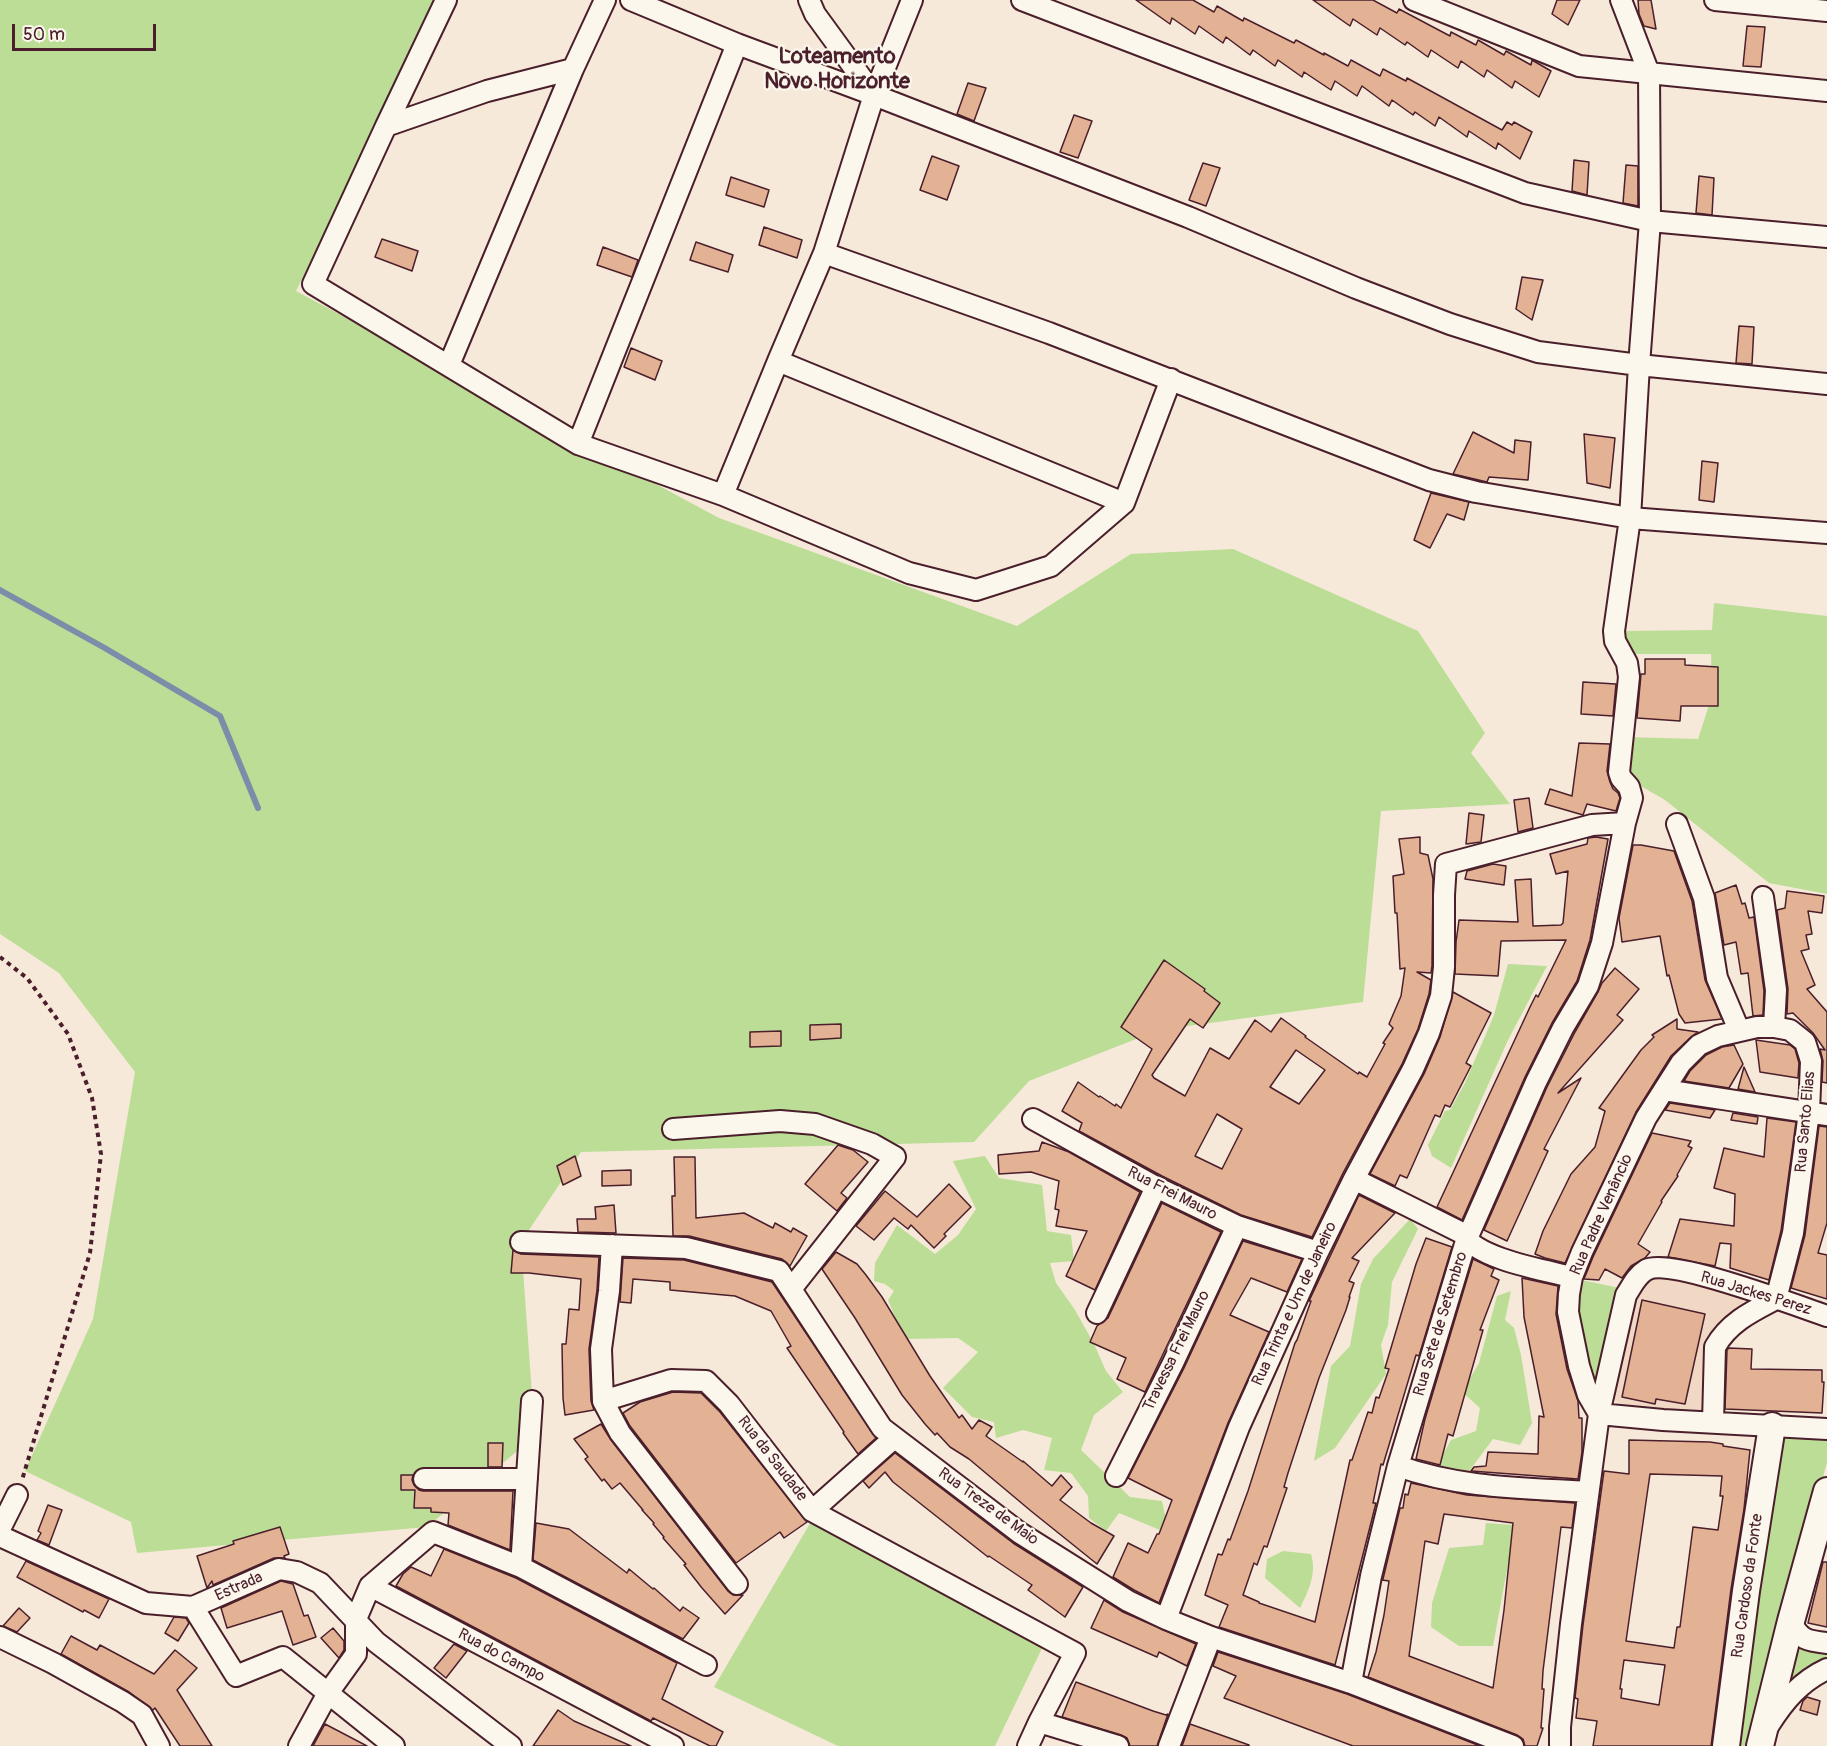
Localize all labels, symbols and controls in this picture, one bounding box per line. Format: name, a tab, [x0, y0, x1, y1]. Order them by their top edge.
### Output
scale bar	[15, 12, 159, 50]
text: 50 m	[23, 23, 65, 46]
district label: Loteamento Novo Horizonte	[764, 44, 910, 96]
street label: Rua Santo Elias	[1792, 1071, 1820, 1173]
street label: Rua Padre Venâncio	[1567, 1151, 1637, 1279]
street label: Rua Frei Mauro	[1124, 1163, 1220, 1225]
street label: Rua Trinta e Um de Janeiro	[1249, 1219, 1341, 1389]
street label: Rua Sete de Setembro	[1410, 1249, 1472, 1399]
street label: Rua Jackes Perez	[1698, 1268, 1814, 1320]
street label: Travessa Frei Mauro	[1139, 1288, 1215, 1414]
street label: Rua da Saudade	[733, 1413, 811, 1505]
street label: Rua Treze de Maio	[934, 1464, 1042, 1550]
street label: Rua Cardoso da Fonte	[1728, 1513, 1768, 1659]
street label: Estrada	[212, 1568, 266, 1606]
street label: Rua do Campo	[454, 1625, 548, 1687]

